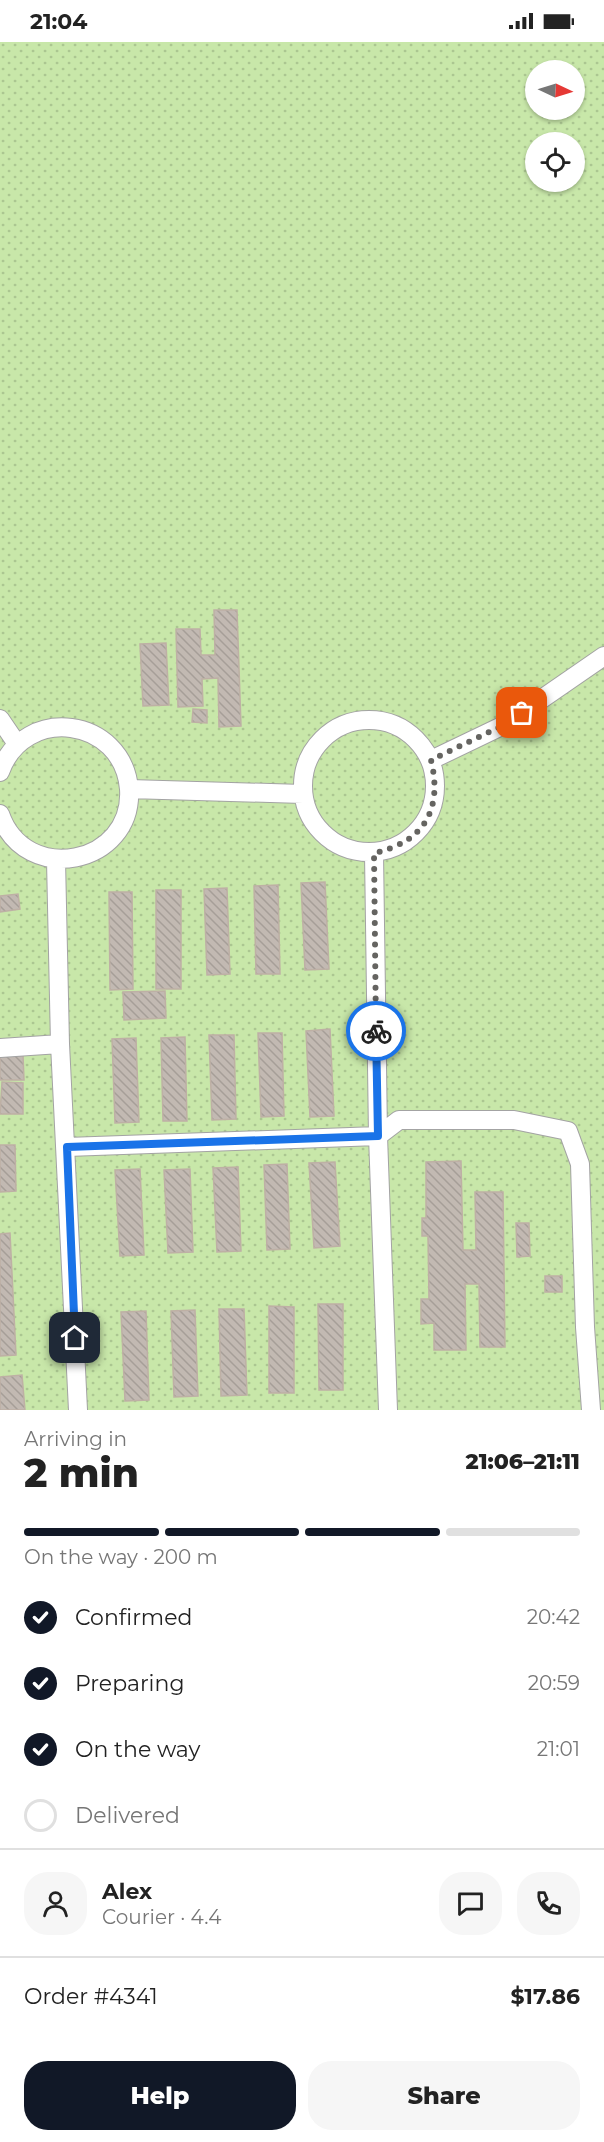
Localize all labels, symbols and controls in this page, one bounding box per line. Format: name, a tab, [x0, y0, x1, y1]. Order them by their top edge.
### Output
text: 21:04	[30, 8, 87, 35]
north arrow	[525, 60, 585, 120]
map controls	[525, 60, 585, 192]
button: locate	[525, 132, 585, 192]
pin	[496, 687, 547, 738]
icon: bag	[505, 696, 538, 729]
courier	[346, 1001, 406, 1061]
icon: bike	[360, 1015, 393, 1048]
pin	[49, 1312, 100, 1363]
icon: home	[58, 1321, 91, 1354]
text: Arriving in	[24, 1427, 127, 1451]
text: 21:06–21:11	[465, 1448, 580, 1475]
text: 2 min	[24, 1449, 139, 1497]
text: On the way · 200 m	[24, 1545, 218, 1569]
icon: check	[24, 1601, 57, 1634]
text: Confirmed	[75, 1604, 192, 1631]
text: 20:42	[527, 1605, 580, 1629]
icon: check	[24, 1667, 57, 1700]
text: Preparing	[75, 1670, 184, 1697]
text: 20:59	[528, 1671, 580, 1695]
icon: check	[24, 1733, 57, 1766]
text: On the way	[75, 1736, 200, 1763]
text: 21:01	[537, 1737, 580, 1761]
text: Delivered	[75, 1802, 180, 1829]
button: person	[24, 1872, 87, 1935]
button: chat	[439, 1872, 502, 1935]
button: phone	[517, 1872, 580, 1935]
text: Alex	[102, 1878, 152, 1905]
text: Courier · 4.4	[102, 1905, 221, 1929]
text: Order #4341	[24, 1983, 158, 2010]
text: $17.86	[510, 1983, 580, 2010]
button: Help	[24, 2061, 296, 2130]
button: Share	[308, 2061, 580, 2130]

